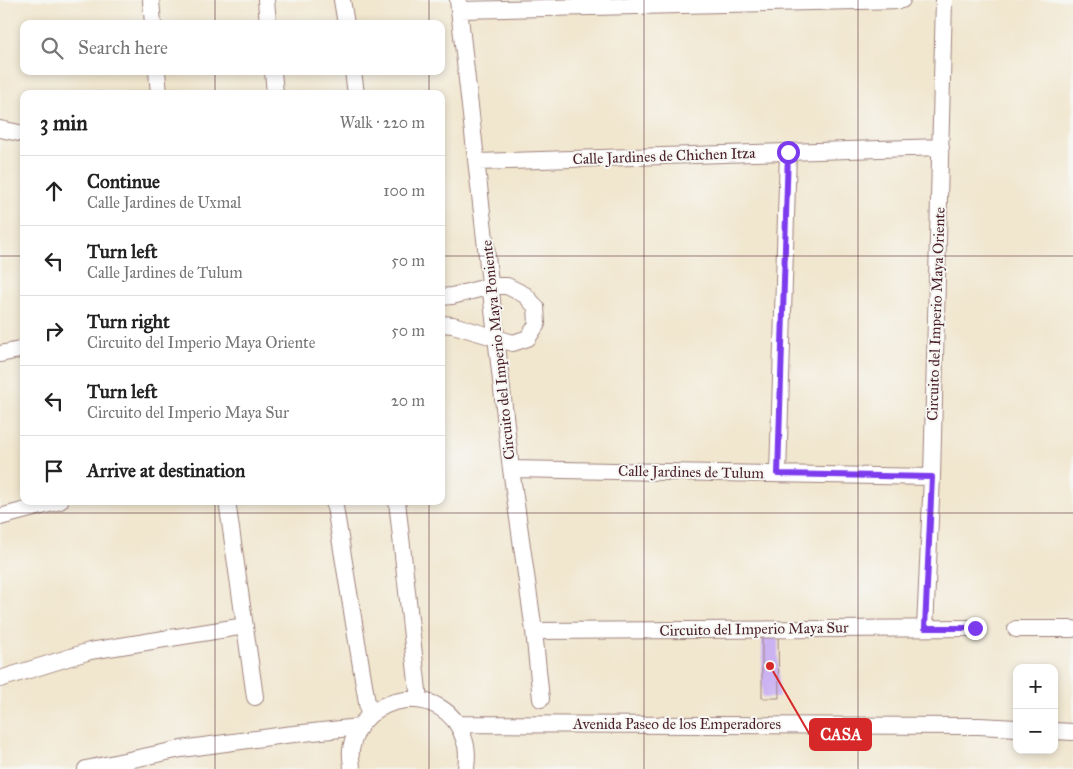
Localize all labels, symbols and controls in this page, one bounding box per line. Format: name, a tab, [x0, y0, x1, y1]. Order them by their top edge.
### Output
search box	[20, 20, 445, 75]
icon: search	[38, 34, 66, 62]
text: Search here	[78, 36, 168, 59]
text: 3 min	[40, 110, 88, 136]
text: Walk · 220 m	[340, 113, 425, 132]
route start	[777, 141, 800, 164]
street label: Calle Jardines de Chichen Itza	[572, 144, 756, 169]
text: Continue	[87, 170, 160, 193]
icon: ahead	[40, 177, 68, 205]
text: 100 m	[383, 181, 425, 200]
text: Calle Jardines de Uxmal	[87, 193, 241, 212]
street label: Circuito del Imperio Maya Oriente	[923, 207, 949, 421]
street label: Circuito del Imperio Maya Poniente	[477, 239, 519, 461]
text: Turn left	[87, 240, 157, 263]
icon: left	[40, 247, 68, 275]
text: 50 m	[391, 251, 425, 270]
text: Calle Jardines de Tulum	[87, 263, 243, 282]
text: Turn right	[87, 310, 170, 333]
icon: right	[40, 317, 68, 345]
text: 50 m	[391, 321, 425, 340]
text: Circuito del Imperio Maya Oriente	[87, 333, 315, 352]
text: Turn left	[87, 380, 157, 403]
icon: left	[40, 387, 68, 415]
text: 20 m	[391, 391, 425, 410]
text: Circuito del Imperio Maya Sur	[87, 403, 289, 422]
icon: arrive	[40, 457, 68, 485]
text: Arrive at destination	[87, 459, 245, 482]
street label: Calle Jardines de Tulum	[618, 462, 765, 483]
route end	[964, 617, 987, 640]
street label: Circuito del Imperio Maya Sur	[659, 618, 849, 640]
map controls	[1013, 664, 1058, 754]
button: +	[1013, 664, 1058, 709]
button: −	[1013, 709, 1058, 754]
street label: Avenida Paseo de los Emperadores	[572, 715, 781, 733]
callout: CASA	[810, 719, 871, 750]
text: CASA	[820, 725, 862, 744]

